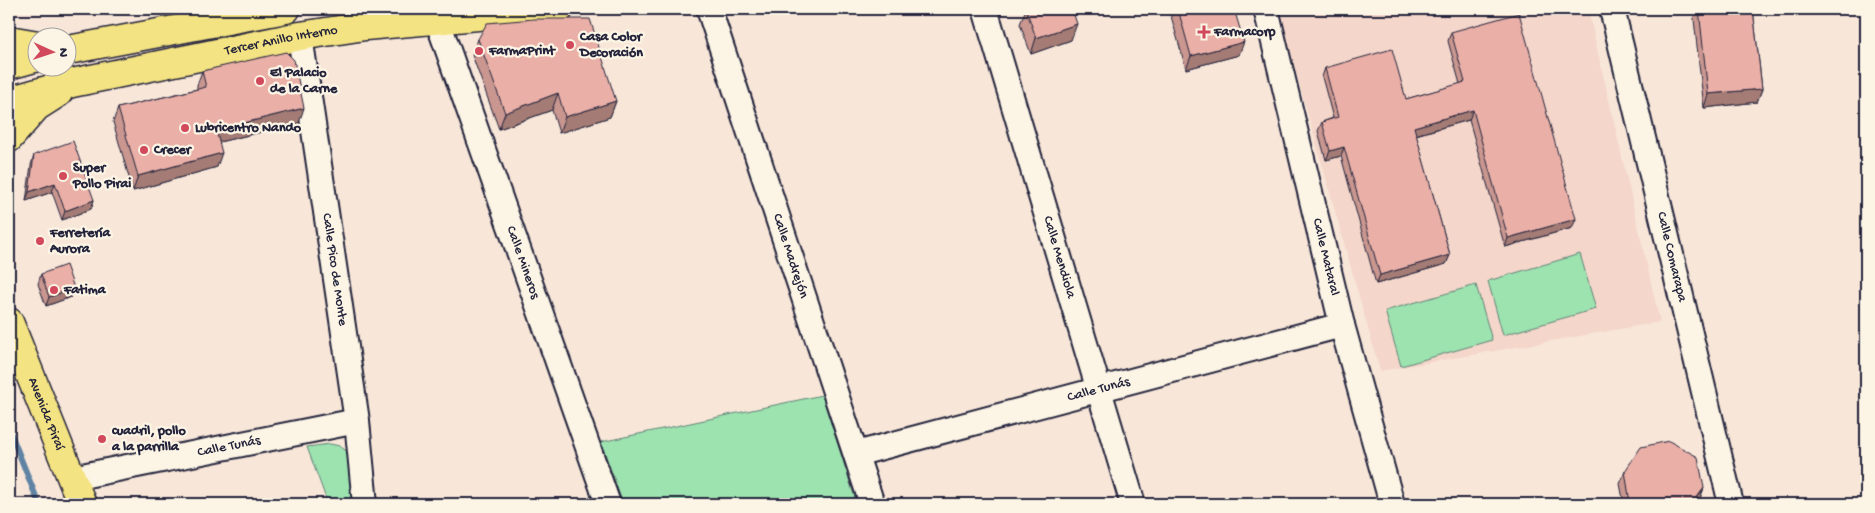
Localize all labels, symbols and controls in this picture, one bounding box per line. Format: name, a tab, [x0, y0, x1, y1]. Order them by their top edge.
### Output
street label: Tercer Anillo Interno	[222, 22, 339, 60]
place label: Farmacorp	[1213, 24, 1276, 41]
marker: Farmacorp	[1198, 26, 1210, 38]
north arrow	[28, 28, 78, 78]
place label: Casa Color Decoración	[578, 29, 644, 62]
marker: Casa Color Decoración	[564, 39, 576, 51]
place label: FarmaPrint	[488, 43, 556, 60]
marker: FarmaPrint	[473, 45, 485, 57]
text: N	[54, 48, 71, 58]
place label: El Palacio de la Carne	[270, 65, 338, 98]
marker: El Palacio de la Carne	[254, 75, 266, 87]
place label: Lubricentro Nando	[195, 120, 302, 137]
marker: Lubricentro Nando	[179, 122, 191, 134]
place label: Crecer	[153, 142, 193, 159]
marker: Crecer	[138, 144, 150, 156]
place label: Super Pollo Pirai	[72, 160, 131, 193]
marker: Super Pollo Pirai	[57, 170, 69, 182]
street label: Calle Comarapa	[1653, 210, 1691, 305]
street label: Calle Madrejón	[768, 211, 812, 301]
street label: Calle Pico de Monte	[318, 212, 351, 328]
street label: Calle Mendiola	[1039, 214, 1080, 302]
street label: Calle Mataral	[1308, 217, 1343, 297]
street label: Calle Mineros	[502, 224, 544, 302]
place label: Ferretería Aurora	[49, 225, 111, 258]
marker: Ferretería Aurora	[34, 235, 46, 247]
place label: Fatima	[63, 282, 107, 299]
marker: Fatima	[48, 284, 60, 296]
street label: Calle Tunás	[1066, 373, 1132, 406]
street label: Avenida Piraí	[24, 375, 68, 454]
place label: cuadril, pollo a la parrilla	[111, 423, 186, 456]
street label: Calle Tunás	[196, 432, 263, 461]
marker: cuadril, pollo a la parrilla	[96, 433, 108, 445]

